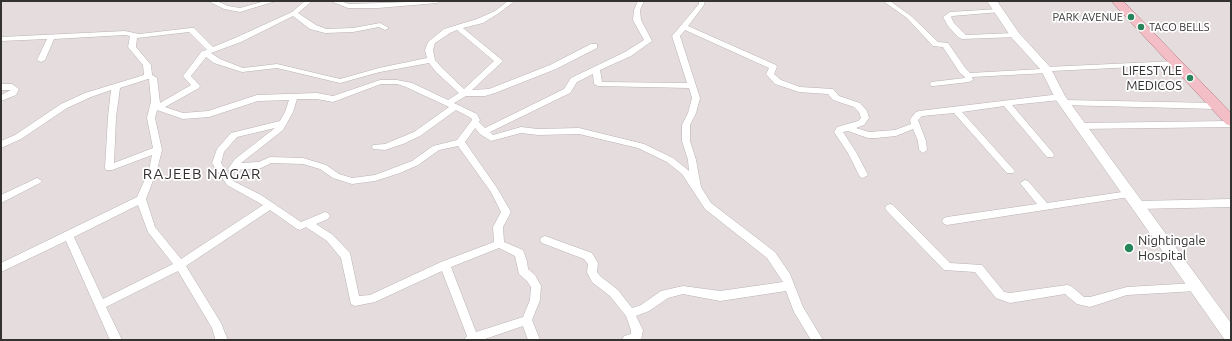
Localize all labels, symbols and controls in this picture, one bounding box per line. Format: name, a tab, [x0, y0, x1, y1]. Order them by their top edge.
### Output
place label: PARK AVENUE	[1052, 10, 1123, 24]
marker: PARK AVENUE	[1126, 12, 1136, 22]
place label: TACO BELLS	[1149, 20, 1209, 34]
marker: TACO BELLS	[1136, 22, 1146, 32]
place label: LIFESTYLE MEDICOS	[1122, 63, 1182, 94]
marker: LIFESTYLE MEDICOS	[1185, 73, 1195, 83]
district label: RAJEEB NAGAR	[143, 165, 261, 183]
place label: Nightingale Hospital	[1138, 233, 1206, 264]
marker: Nightingale Hospital	[1123, 242, 1135, 254]

